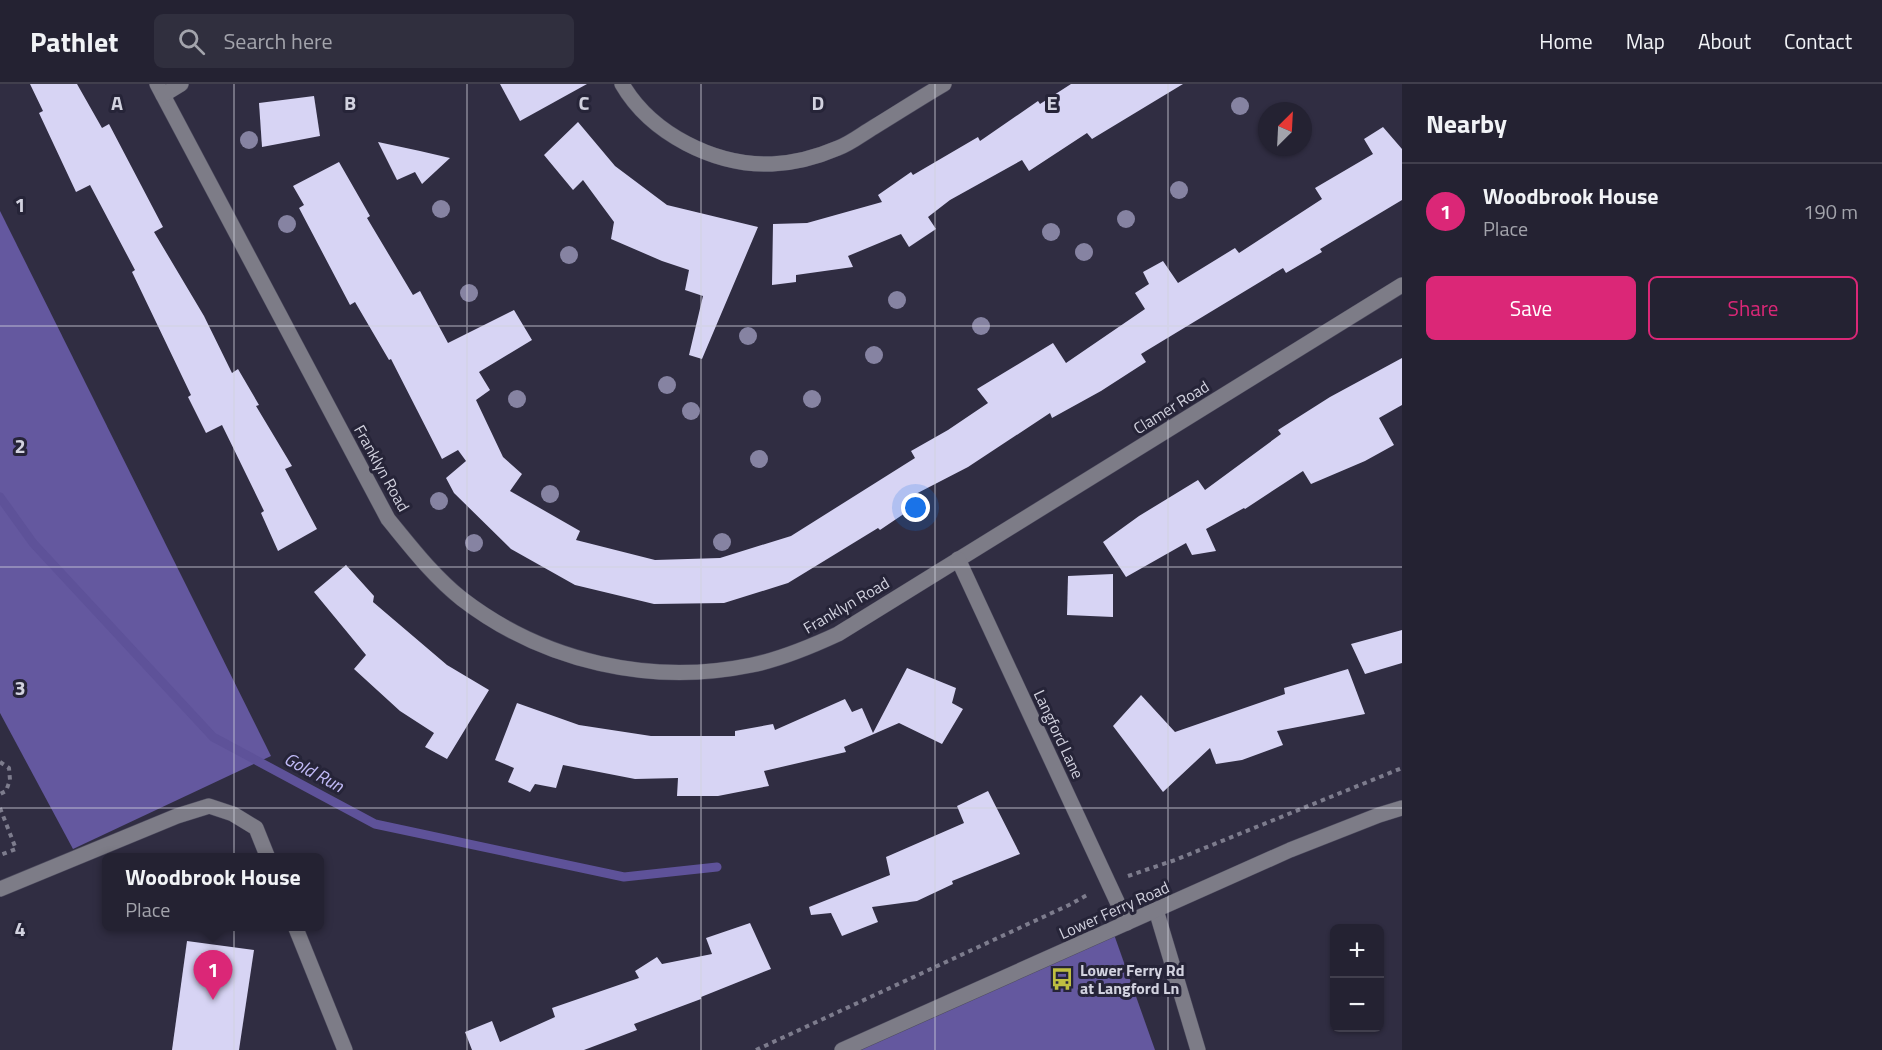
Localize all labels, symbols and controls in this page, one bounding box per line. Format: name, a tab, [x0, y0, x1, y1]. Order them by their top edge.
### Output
search box	[154, 14, 574, 68]
text: Pathlet	[30, 20, 118, 63]
text: Search here	[223, 24, 333, 58]
icon: search	[175, 25, 208, 58]
text: Home	[1539, 25, 1593, 57]
text: Map	[1626, 25, 1665, 57]
text: About	[1698, 25, 1751, 57]
text: Contact	[1784, 25, 1852, 57]
text: A	[111, 87, 123, 118]
text: B	[344, 87, 356, 118]
text: C	[579, 87, 590, 118]
text: D	[812, 87, 824, 118]
text: E	[1046, 87, 1058, 118]
north arrow	[1258, 102, 1312, 156]
text: Nearby	[1426, 104, 1507, 143]
text: Woodbrook House	[1483, 179, 1659, 213]
text: 1	[14, 189, 26, 220]
text: 1	[1440, 196, 1451, 227]
text: 190 m	[1803, 196, 1858, 227]
text: Place	[1483, 213, 1528, 244]
button: Save	[1426, 276, 1636, 340]
button: Share	[1648, 276, 1858, 340]
street label: Clamer Road	[1128, 374, 1214, 440]
street label: Franklyn Road	[348, 420, 416, 516]
text: 2	[14, 430, 26, 461]
your location	[901, 493, 930, 522]
street label: Franklyn Road	[798, 571, 894, 639]
text: 3	[14, 672, 26, 703]
street label: Langford Lane	[1028, 686, 1090, 782]
water label: Gold Run	[279, 745, 350, 799]
popup	[102, 853, 324, 931]
text: Woodbrook House	[125, 860, 301, 894]
street label: Lower Ferry Road	[1055, 875, 1173, 945]
text: Place	[125, 894, 170, 925]
text: 4	[14, 913, 26, 944]
map controls	[1330, 924, 1384, 1032]
button: +	[1330, 924, 1384, 978]
pin: 1	[194, 950, 232, 1000]
place label: Lower Ferry Rd at Langford Ln	[1080, 958, 1184, 1000]
bus stop icon: Lower Ferry Rd at Langford Ln	[1049, 966, 1075, 992]
button: −	[1330, 978, 1384, 1032]

